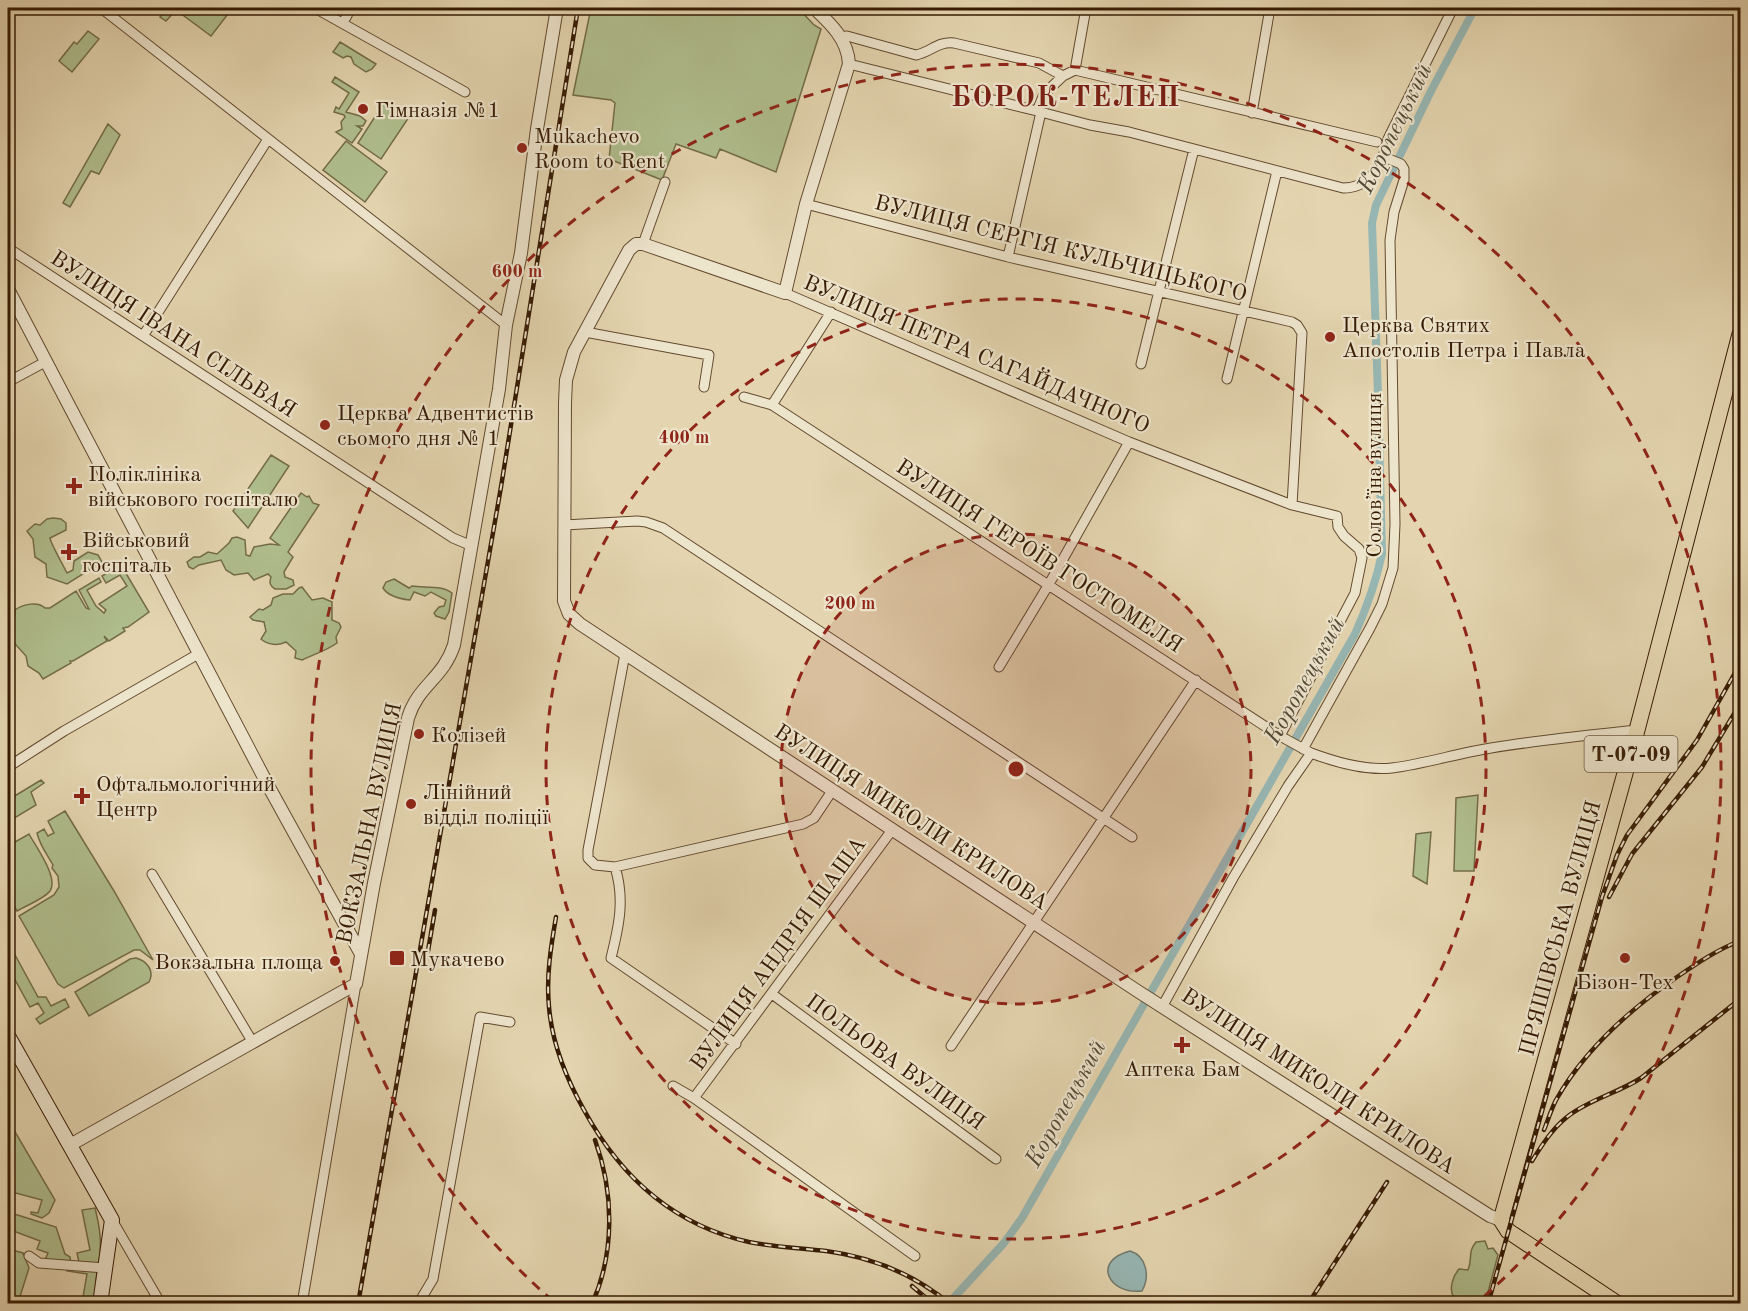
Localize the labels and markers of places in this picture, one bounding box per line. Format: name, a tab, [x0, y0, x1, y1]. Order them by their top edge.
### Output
place label: Гімназія №1	[375, 100, 500, 122]
marker: Гімназія №1	[356, 102, 370, 116]
place label: Mukachevo Room to Rent	[534, 126, 665, 173]
marker: Mukachevo Room to Rent	[515, 141, 529, 155]
place label: Церква Святих Апостолів Петра і Павла	[1342, 315, 1586, 362]
marker: Церква Святих Апостолів Петра і Павла	[1323, 330, 1337, 344]
place label: Церква Адвентистів сьомого дня № 1	[337, 403, 534, 450]
marker: Церква Адвентистів сьомого дня № 1	[318, 418, 332, 432]
place label: Поліклініка військового госпіталю	[88, 464, 298, 511]
marker: Поліклініка військового госпіталю	[65, 477, 83, 495]
place label: Військовий госпіталь	[82, 530, 190, 577]
marker: Військовий госпіталь	[60, 543, 78, 561]
place label: Колізей	[431, 725, 506, 747]
marker: Колізей	[412, 727, 426, 741]
centre of rings	[1006, 759, 1026, 779]
place label: Офтальмологічний Центр	[96, 774, 275, 821]
place label: Лінійний відділ поліції	[423, 782, 549, 829]
marker: Офтальмологічний Центр	[73, 787, 91, 805]
marker: Лінійний відділ поліції	[404, 797, 418, 811]
marker: Мукачево	[388, 949, 406, 967]
place label: Мукачево	[410, 949, 505, 971]
marker: Бізон-Тех	[1618, 951, 1632, 965]
place label: Вокзальна площа	[155, 952, 323, 974]
marker: Вокзальна площа	[328, 954, 342, 968]
place label: Бізон-Тех	[1576, 972, 1674, 994]
marker: Аптека Бам	[1175, 1038, 1189, 1052]
place label: Аптека Бам	[1124, 1059, 1240, 1081]

